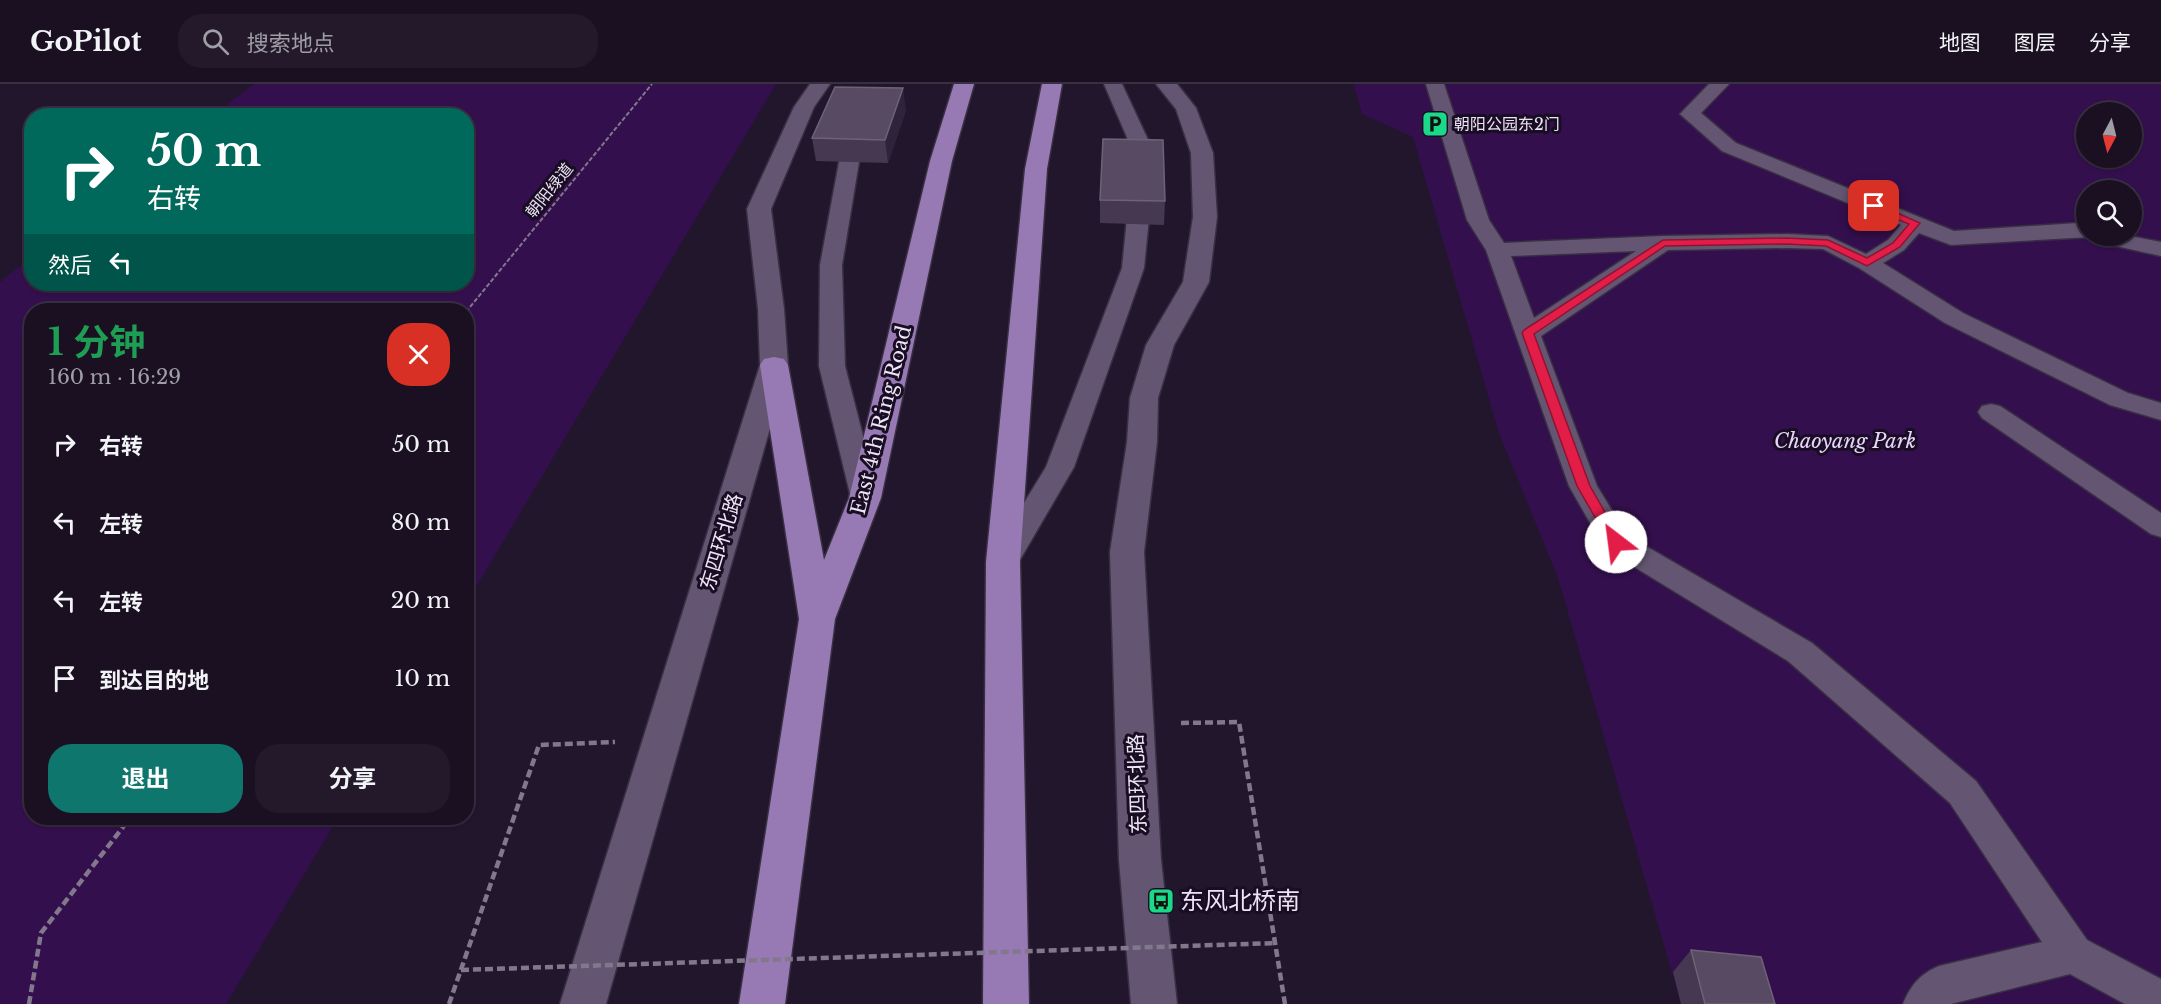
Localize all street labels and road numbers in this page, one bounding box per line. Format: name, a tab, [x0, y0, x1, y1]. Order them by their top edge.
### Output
street label: 朝阳绿道	[521, 159, 577, 221]
street label: East 4th Ring Road	[846, 323, 916, 517]
street label: 东四环北路	[695, 491, 747, 593]
street label: 东四环北路	[1123, 734, 1151, 834]

